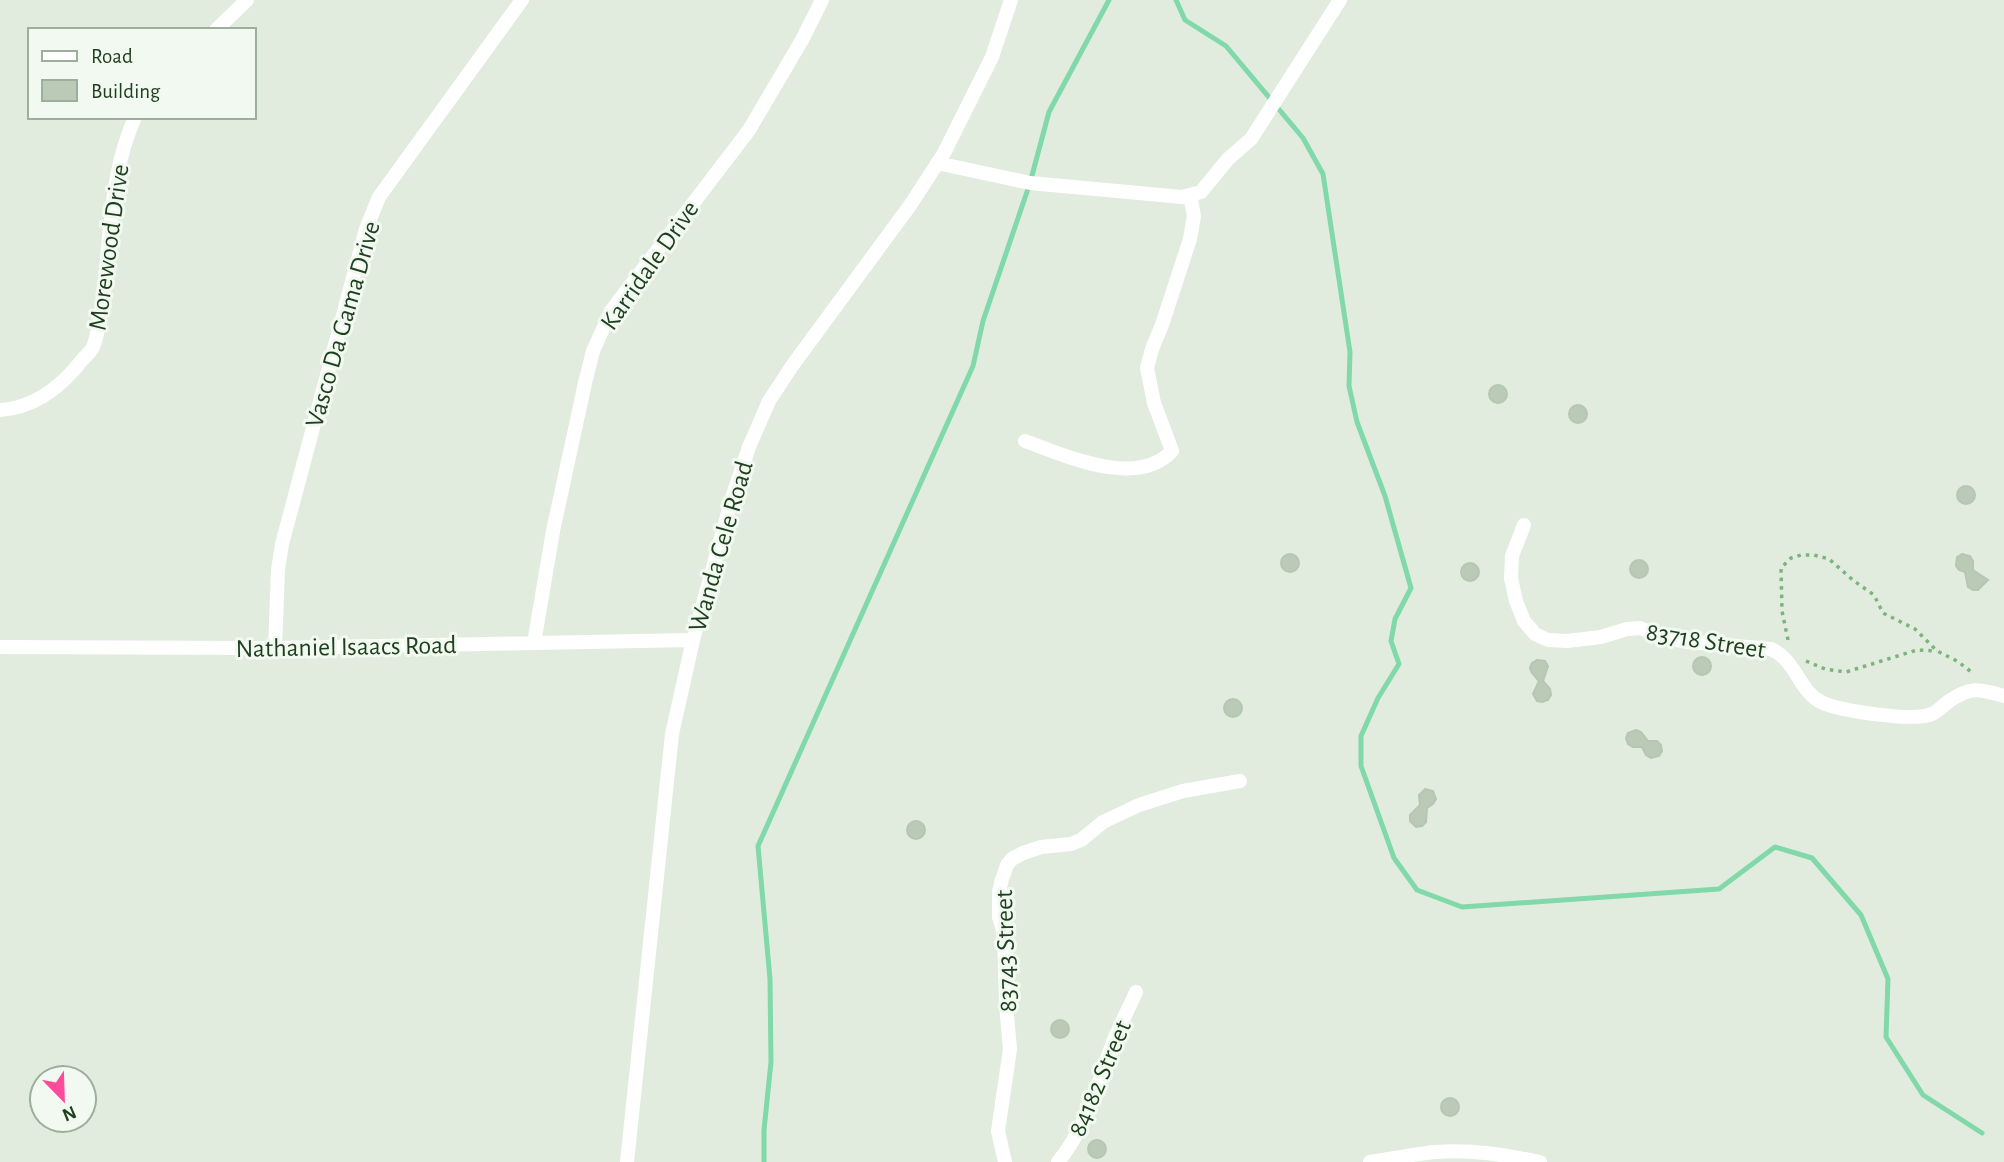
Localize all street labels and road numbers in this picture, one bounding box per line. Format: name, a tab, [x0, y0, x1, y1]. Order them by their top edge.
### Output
street label: Morewood Drive	[84, 162, 134, 332]
street label: Karridale Drive	[596, 196, 704, 335]
street label: Vasco Da Gama Drive	[301, 218, 385, 430]
street label: Wanda Cele Road	[684, 458, 758, 635]
street label: 83718 Street	[1644, 619, 1767, 663]
street label: Nathaniel Isaacs Road	[235, 632, 457, 662]
street label: 83743 Street	[991, 889, 1021, 1013]
street label: 84182 Street	[1064, 1016, 1136, 1140]

